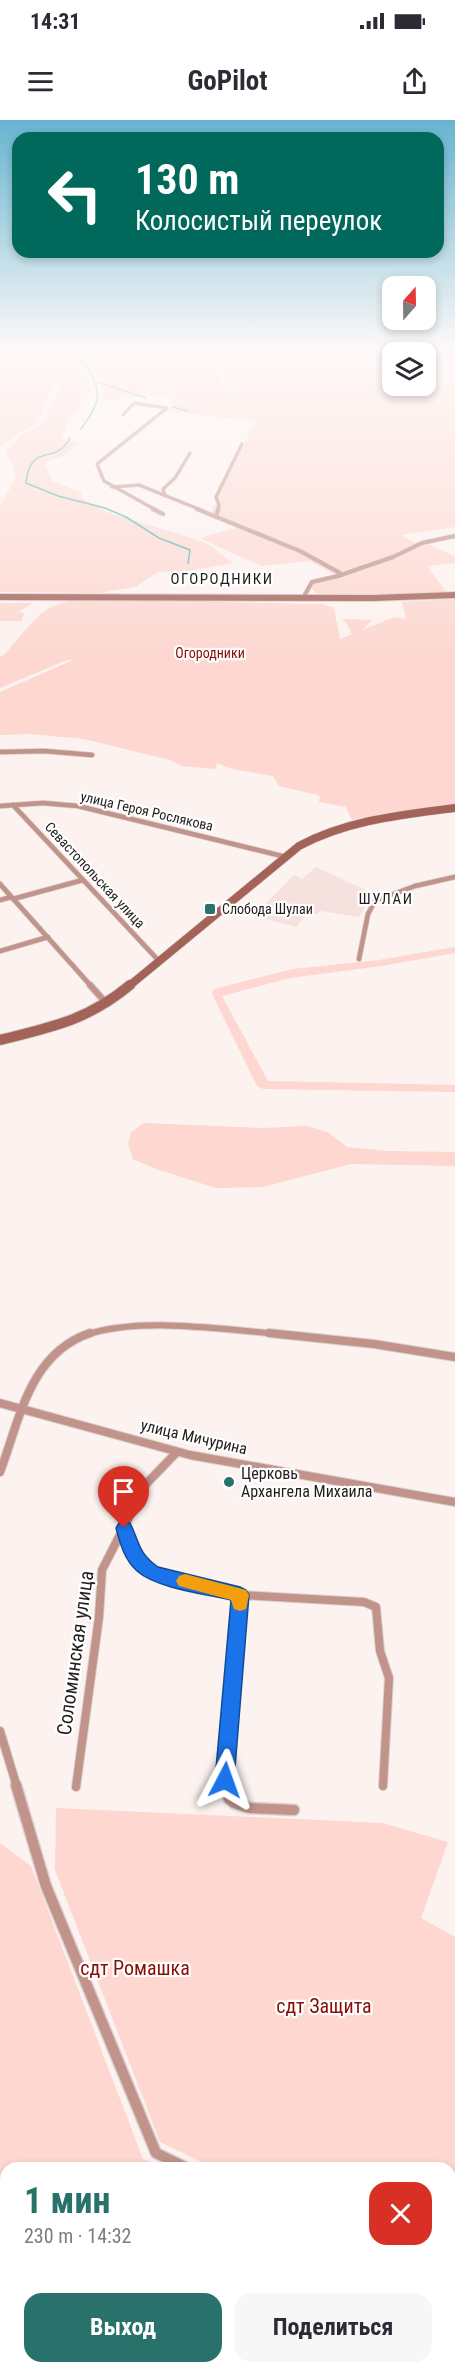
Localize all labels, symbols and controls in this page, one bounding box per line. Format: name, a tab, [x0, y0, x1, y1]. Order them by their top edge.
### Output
text: 14:31	[30, 9, 81, 34]
icon: menu	[24, 65, 57, 98]
text: GoPilot	[188, 65, 267, 97]
icon: share	[398, 65, 431, 98]
text: 130 m	[135, 155, 240, 204]
icon: left	[36, 156, 114, 234]
text: Колосистый переулок	[135, 205, 382, 237]
north arrow	[382, 276, 436, 330]
map controls	[382, 276, 436, 396]
button: layers	[382, 342, 436, 396]
district label: ОГОРОДНИКИ	[170, 570, 274, 588]
park label: Огородники	[175, 645, 245, 661]
street label: улица Героя Рослякова	[79, 788, 215, 834]
street label: Севастопольская улица	[42, 819, 148, 931]
district label: ШУЛАИ	[359, 890, 413, 908]
place label: Слобода Шулаи	[222, 901, 313, 917]
marker: Слобода Шулаи	[203, 902, 217, 916]
street label: улица Мичурина	[139, 1416, 249, 1458]
place label: Церковь Архангела Михаила	[241, 1464, 373, 1501]
pin	[98, 1466, 149, 1528]
icon: arrive	[107, 1475, 140, 1508]
marker: Церковь Архангела Михаила	[222, 1475, 236, 1489]
street label: Соломинская улица	[52, 1569, 98, 1737]
position arrow	[193, 1748, 257, 1812]
park label: сдт Ромашка	[80, 1956, 190, 1980]
park label: сдт Защита	[276, 1994, 372, 2018]
text: 1 мин	[24, 2180, 110, 2222]
button: close	[369, 2182, 432, 2245]
text: 230 m · 14:32	[24, 2224, 131, 2248]
button: Выход	[24, 2293, 222, 2362]
button: Поделиться	[234, 2293, 432, 2362]

